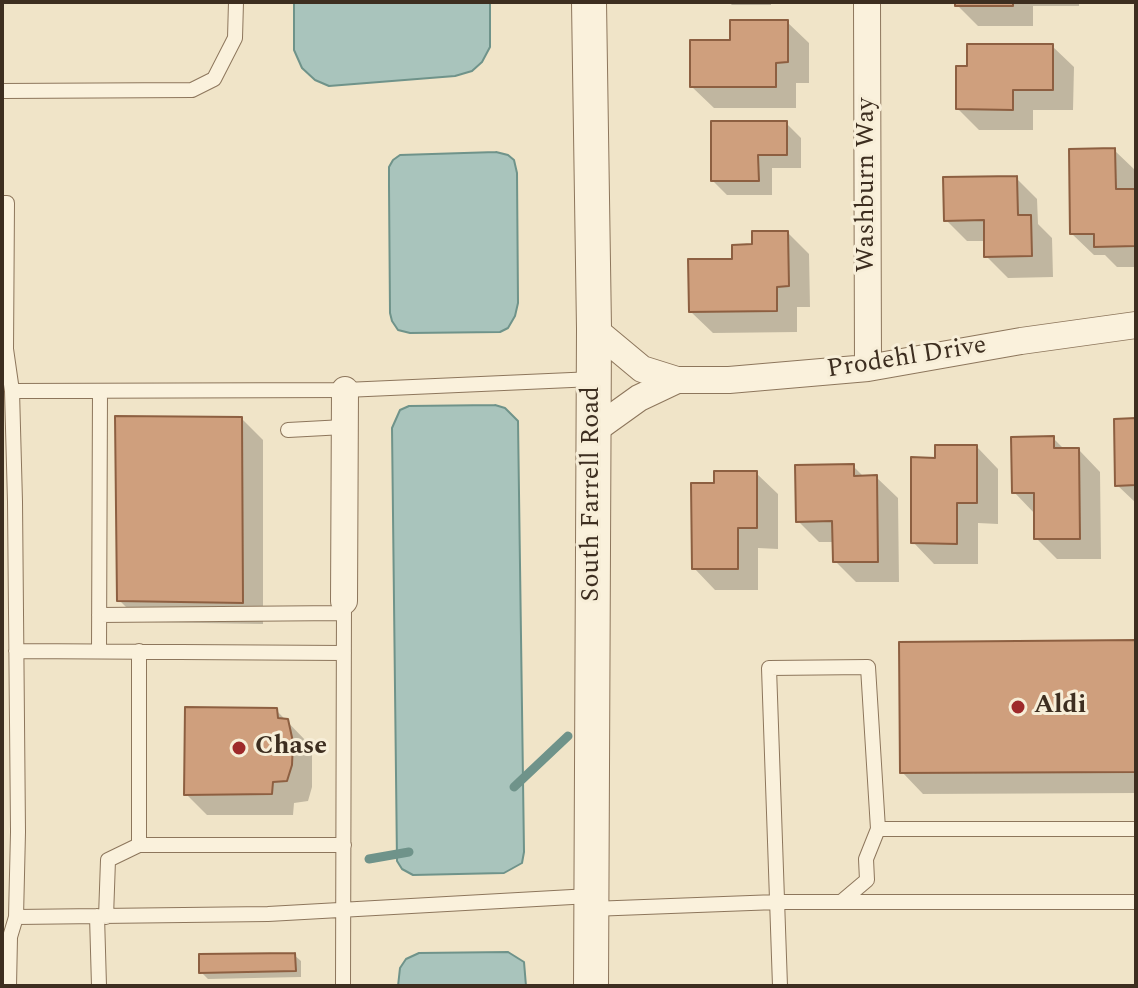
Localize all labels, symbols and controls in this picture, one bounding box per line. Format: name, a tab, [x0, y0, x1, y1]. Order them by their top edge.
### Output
street label: Washburn Way	[852, 98, 884, 272]
street label: Prodehl Drive	[825, 331, 989, 387]
street label: South Farrell Road	[577, 386, 609, 602]
place label: Aldi	[1034, 691, 1086, 723]
marker: Aldi	[1009, 698, 1027, 716]
place label: Chase	[255, 732, 327, 764]
marker: Chase	[230, 739, 248, 757]

